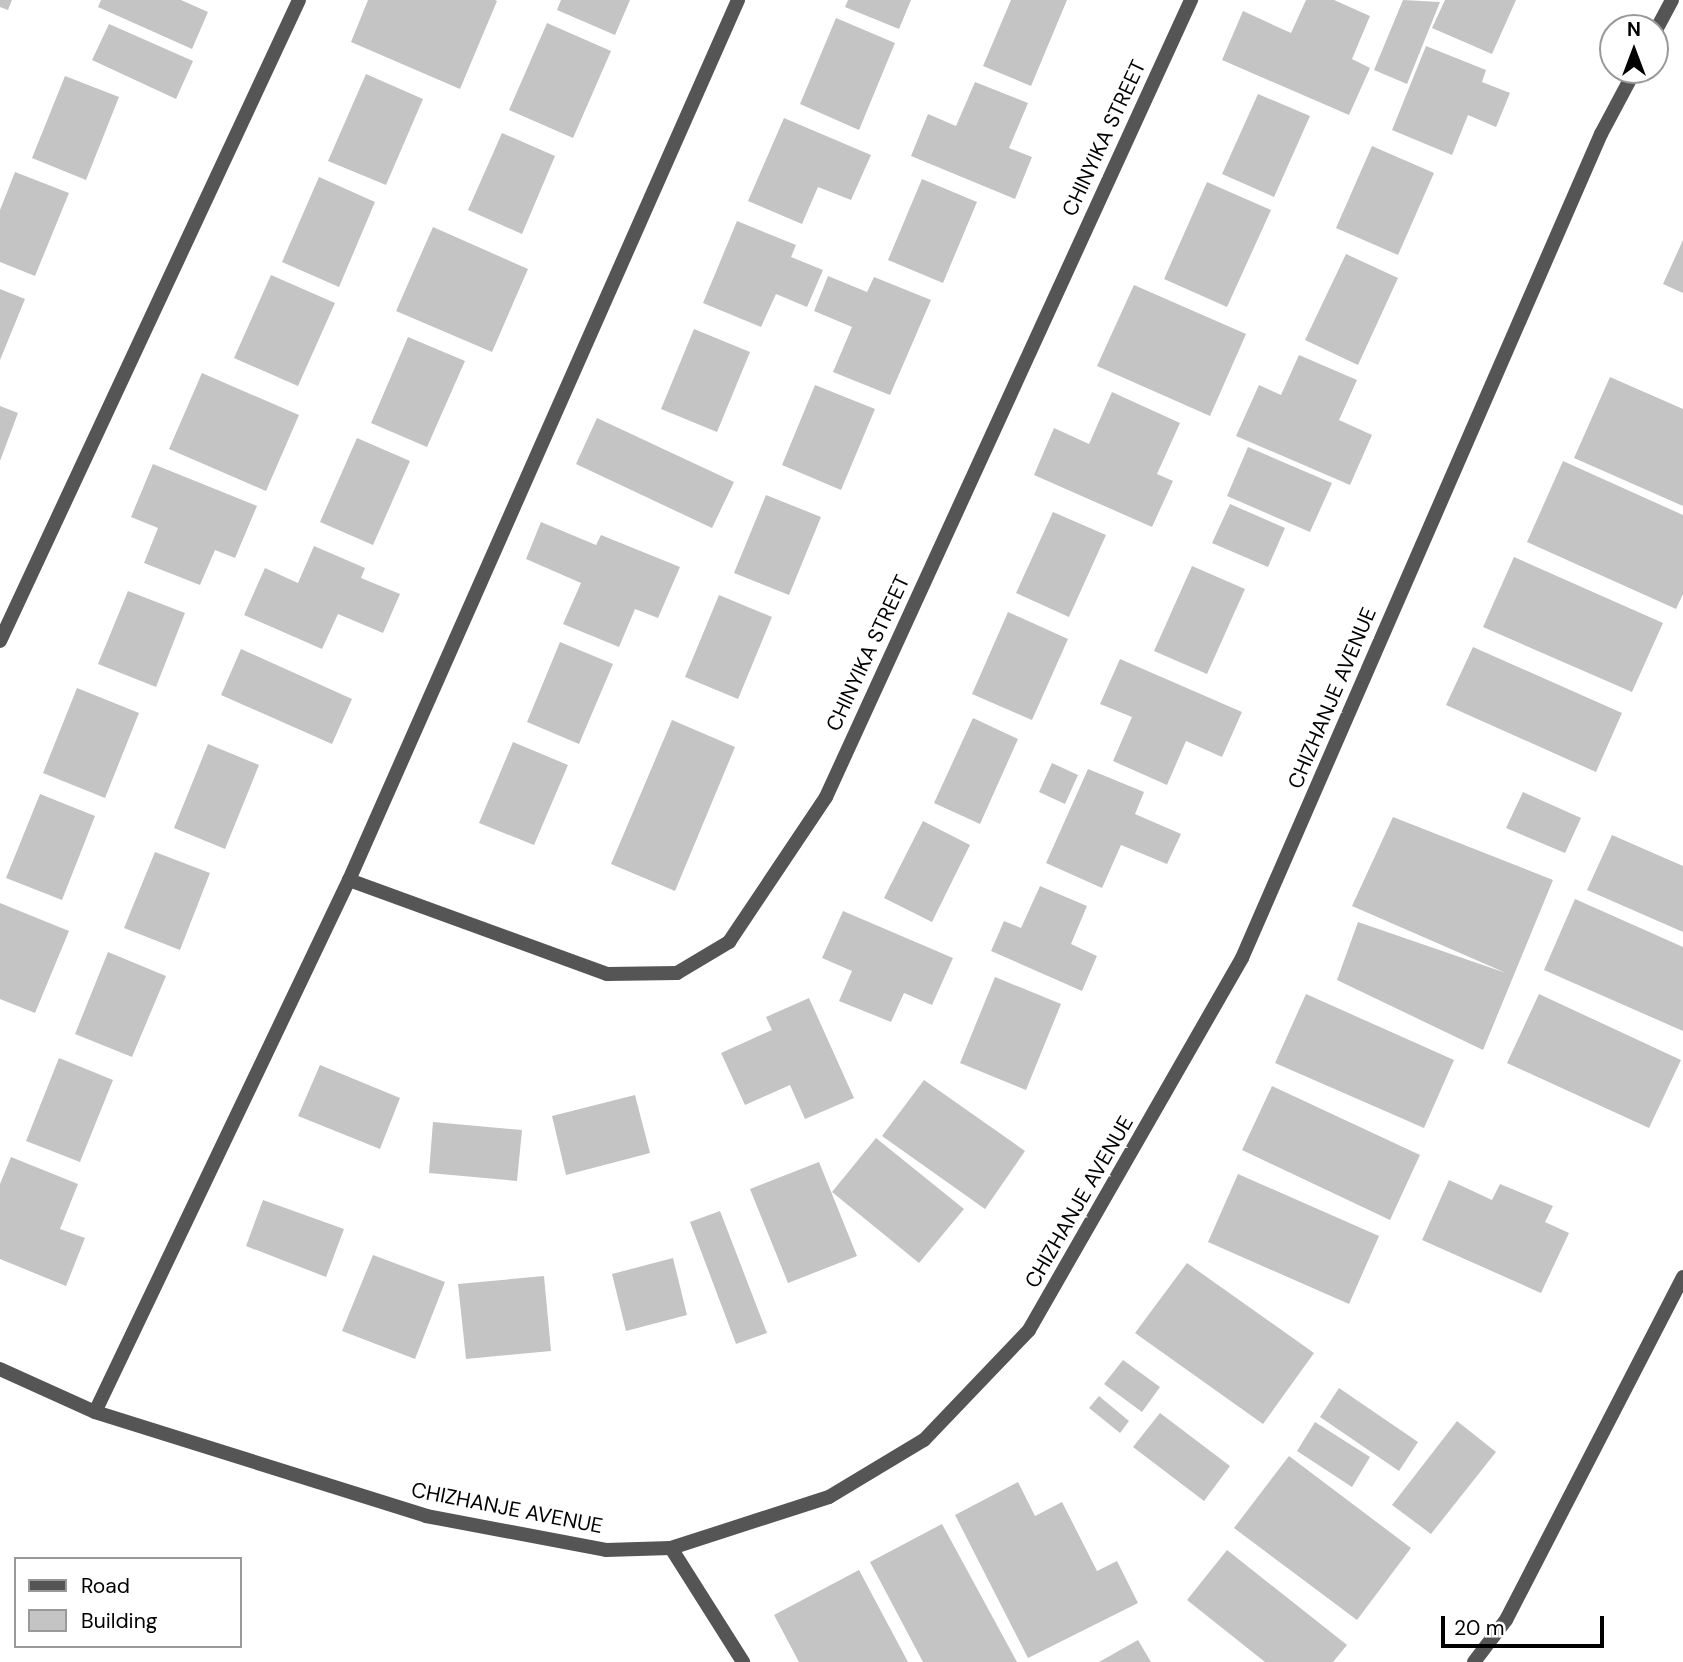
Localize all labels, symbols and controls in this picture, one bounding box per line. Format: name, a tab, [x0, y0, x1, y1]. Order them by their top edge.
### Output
north arrow	[1599, 14, 1669, 84]
text: N	[1627, 17, 1641, 42]
street label: CHINYIKA STREET	[1057, 56, 1151, 220]
street label: CHINYIKA STREET	[821, 571, 915, 735]
street label: CHIZHANJE AVENUE	[1282, 604, 1382, 792]
street label: CHIZHANJE AVENUE	[1020, 1112, 1138, 1292]
street label: CHIZHANJE AVENUE	[409, 1477, 605, 1539]
legend	[14, 1557, 242, 1648]
text: Road	[81, 1572, 130, 1600]
scale bar	[1445, 1602, 1608, 1646]
text: Building	[81, 1607, 157, 1635]
text: 20 m	[1454, 1614, 1505, 1642]

